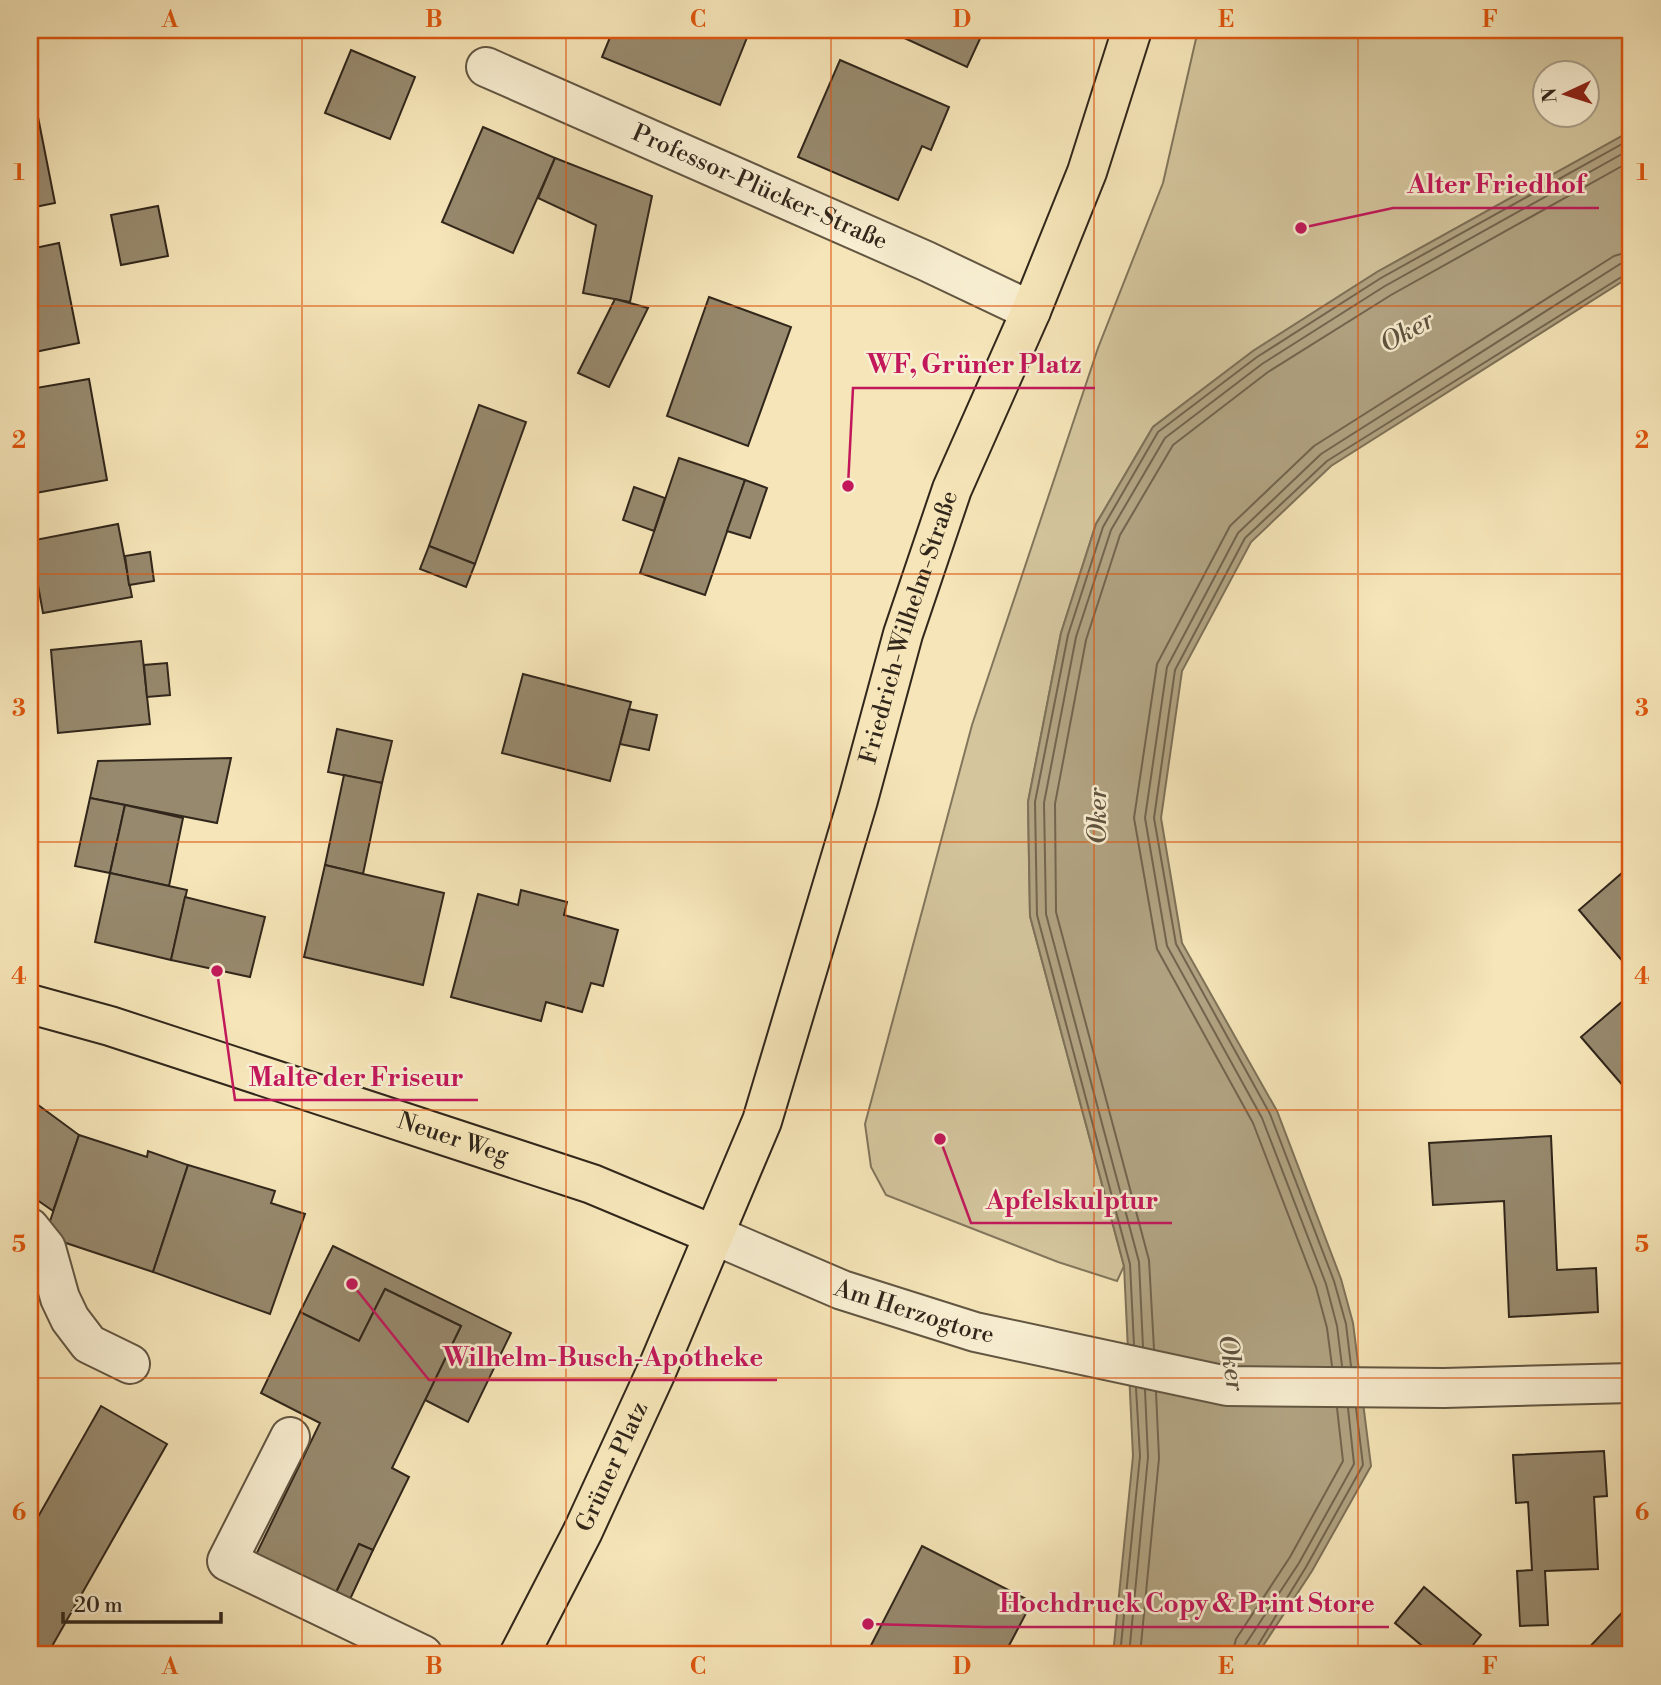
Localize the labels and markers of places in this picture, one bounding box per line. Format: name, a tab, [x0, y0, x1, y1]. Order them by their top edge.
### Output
callout: Alter Friedhof	[1393, 161, 1599, 208]
callout: WF, Grüner Platz	[853, 341, 1095, 388]
callout: Malte der Friseur	[235, 1053, 478, 1100]
callout: Apfelskulptur	[971, 1176, 1172, 1223]
callout: Wilhelm-Busch-Apotheke	[429, 1333, 777, 1380]
callout: Hochdruck Copy & Print Store	[985, 1580, 1389, 1627]

